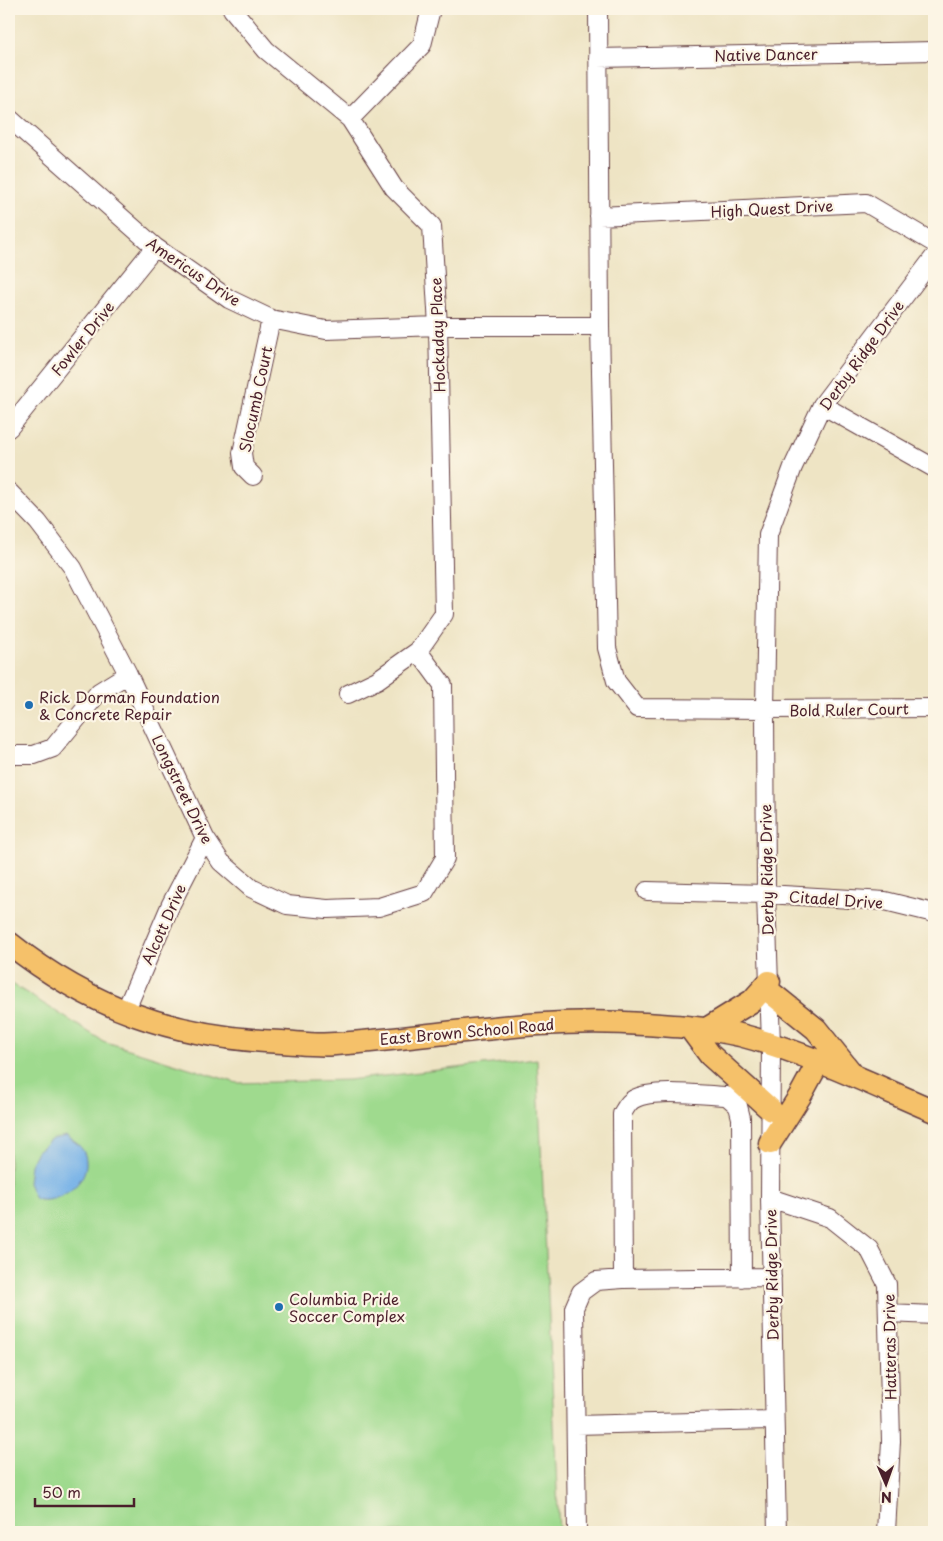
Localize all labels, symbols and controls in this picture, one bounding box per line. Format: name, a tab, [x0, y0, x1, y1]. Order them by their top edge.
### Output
street label: Native Dancer	[714, 42, 818, 66]
street label: High Quest Drive	[710, 193, 834, 223]
street label: Americus Drive	[142, 231, 246, 311]
street label: Hockaday Place	[424, 277, 450, 393]
street label: Derby Ridge Drive	[813, 295, 909, 415]
street label: Fowler Drive	[45, 296, 119, 380]
street label: Slocumb Court	[233, 344, 277, 454]
place label: Rick Dorman Foundation & Concrete Repair	[39, 685, 220, 725]
street label: Bold Ruler Court	[789, 696, 909, 722]
marker: Rick Dorman Foundation & Concrete Repair	[23, 699, 35, 711]
street label: Longstreet Drive	[147, 731, 219, 847]
street label: Derby Ridge Drive	[753, 804, 779, 936]
street label: Alcott Drive	[135, 880, 191, 968]
street label: Citadel Drive	[788, 884, 884, 914]
street label: East Brown School Road	[379, 1012, 555, 1050]
street label: Derby Ridge Drive	[758, 1209, 784, 1341]
place label: Columbia Pride Soccer Complex	[289, 1287, 405, 1327]
street label: Hatteras Drive	[877, 1294, 901, 1400]
marker: Columbia Pride Soccer Complex	[273, 1301, 285, 1313]
north arrow	[860, 1458, 910, 1508]
scale bar	[35, 1476, 134, 1508]
text: 50 m	[42, 1480, 81, 1503]
text: N	[881, 1487, 892, 1508]

